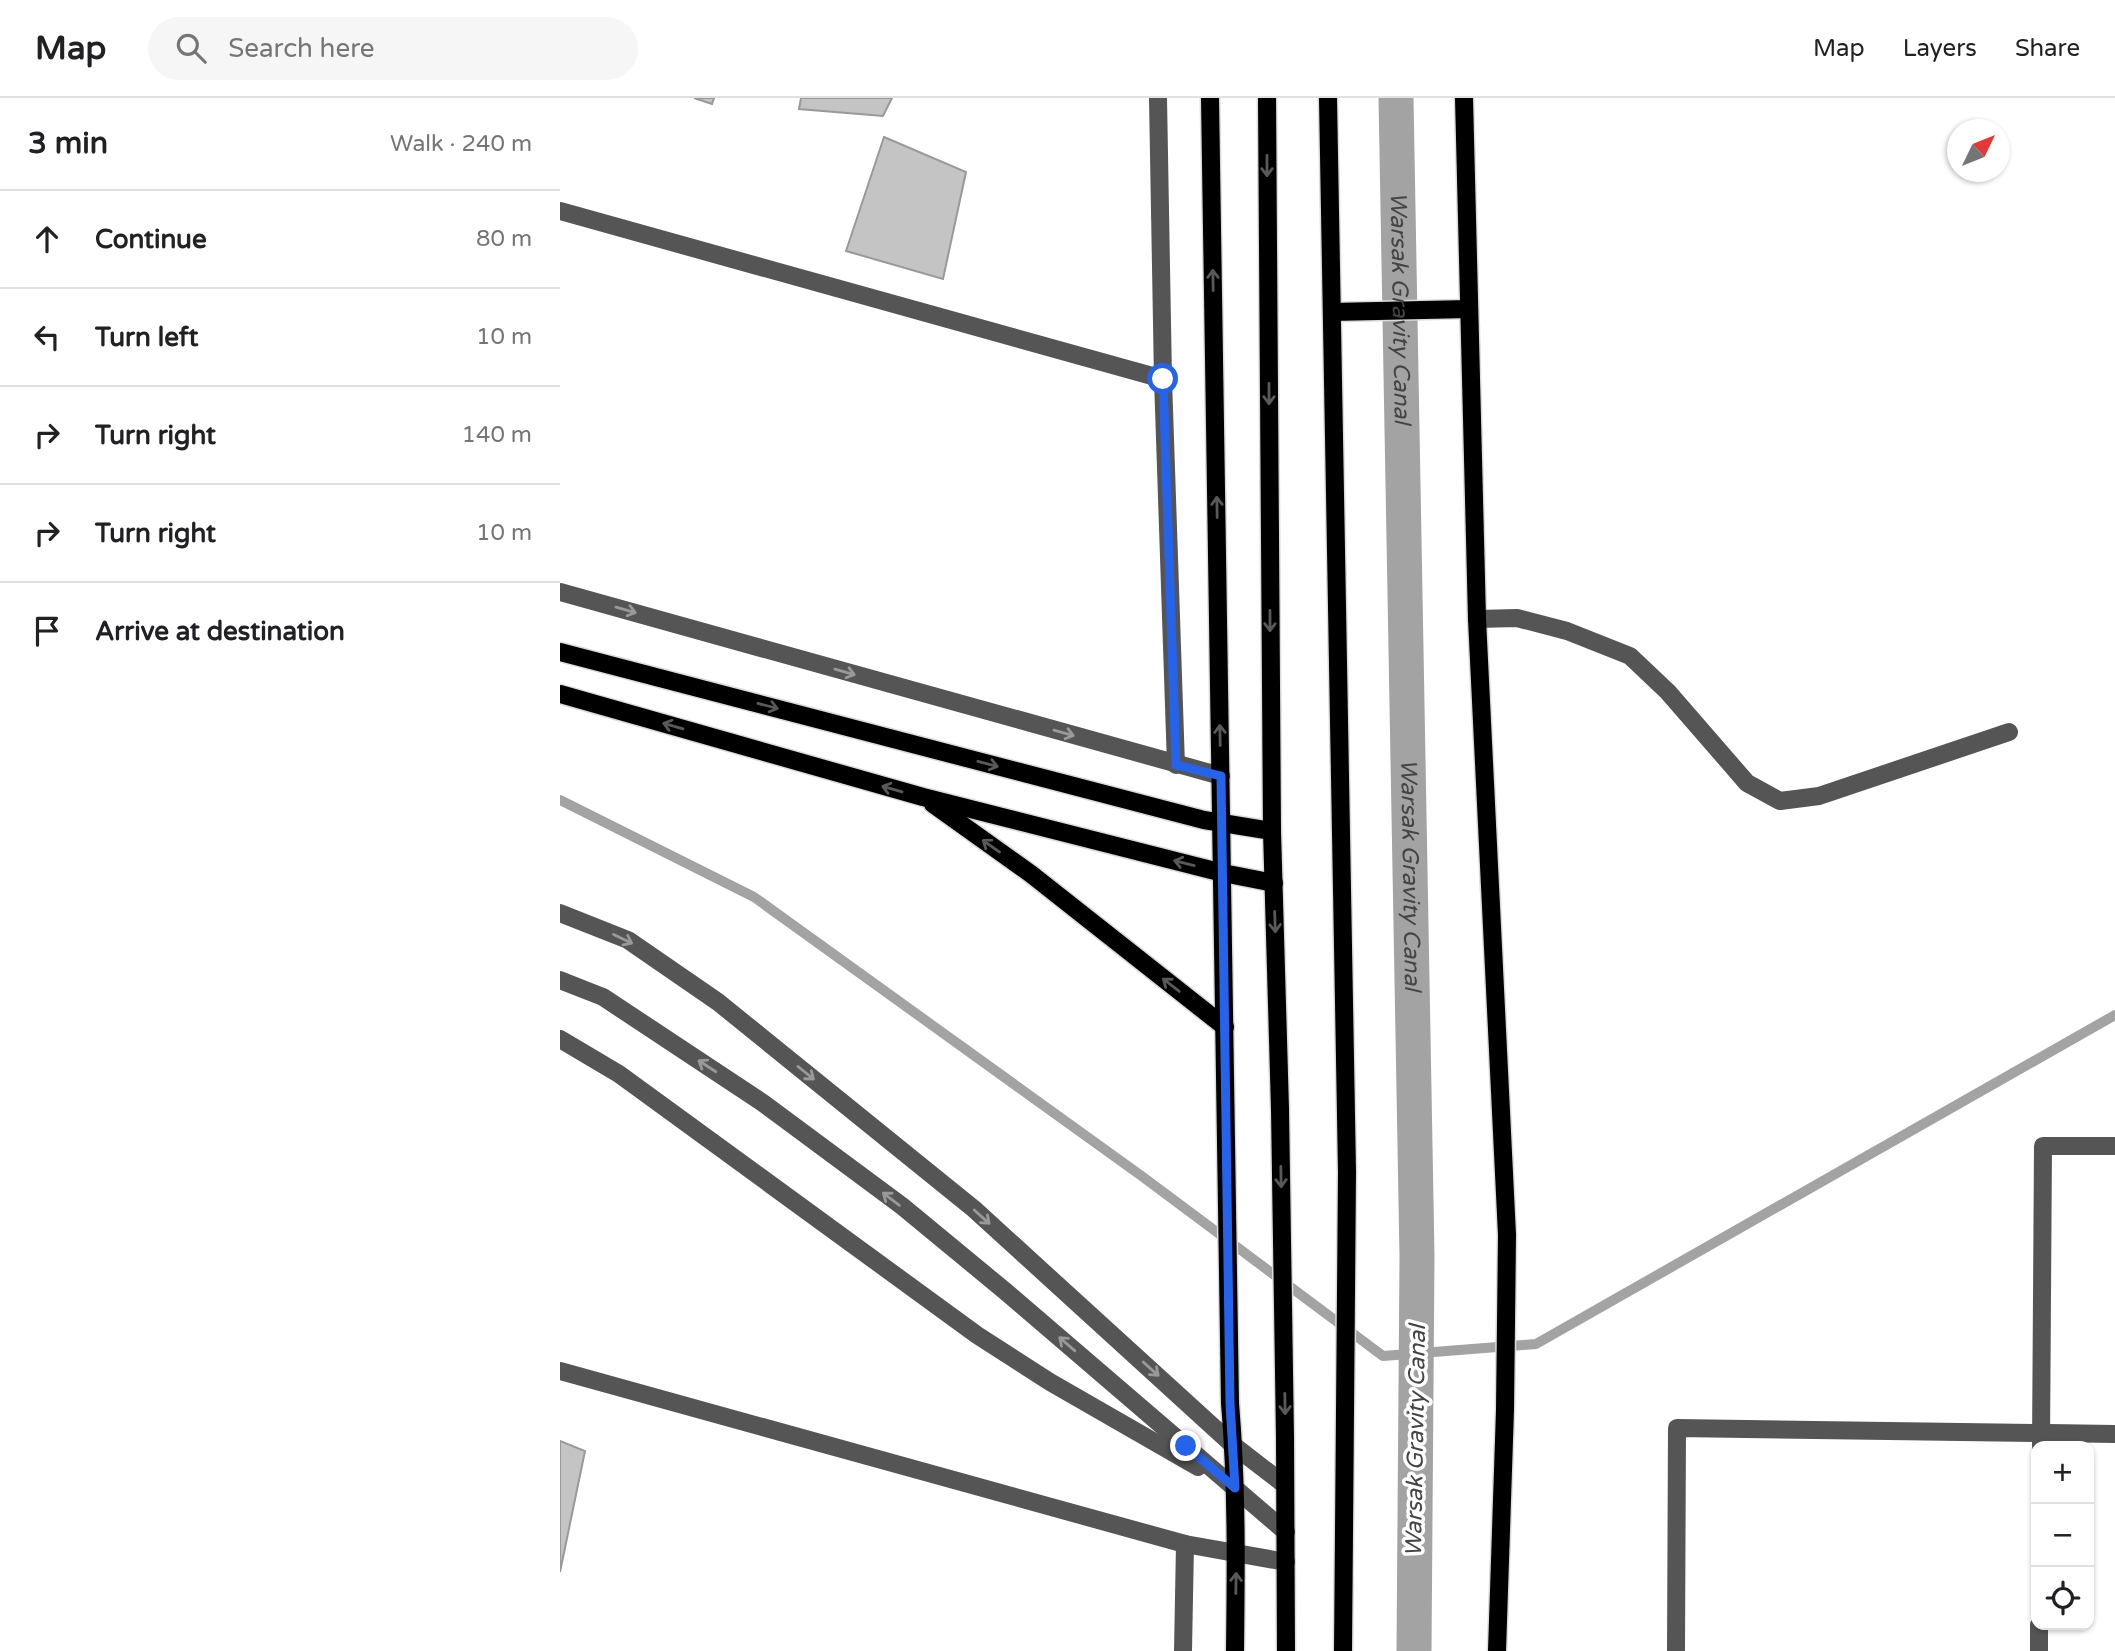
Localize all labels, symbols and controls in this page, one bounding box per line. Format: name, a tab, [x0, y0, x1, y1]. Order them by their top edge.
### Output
search box	[148, 17, 638, 80]
text: Map	[35, 29, 106, 68]
icon: search	[172, 29, 210, 67]
text: Search here	[228, 33, 374, 64]
text: Map	[1813, 34, 1865, 63]
text: Layers	[1903, 34, 1977, 63]
text: Share	[2015, 34, 2080, 63]
north arrow	[1947, 119, 2010, 182]
text: 3 min	[28, 125, 108, 162]
text: Walk · 240 m	[390, 130, 532, 158]
one-way arrow	[1260, 154, 1274, 177]
water label: Warsak Gravity Canal	[1384, 192, 1416, 427]
icon: ahead	[28, 220, 66, 258]
text: Continue	[95, 224, 207, 255]
text: 80 m	[476, 225, 532, 253]
one-way arrow	[1206, 269, 1220, 292]
icon: left	[28, 318, 66, 356]
text: Turn left	[95, 322, 198, 353]
text: 10 m	[476, 323, 532, 351]
route start	[1147, 363, 1178, 394]
one-way arrow	[1262, 382, 1276, 405]
icon: right	[28, 416, 66, 454]
text: Turn right	[95, 420, 216, 451]
text: 140 m	[462, 421, 532, 449]
one-way arrow	[1210, 496, 1223, 519]
icon: right	[28, 514, 66, 552]
text: Turn right	[95, 518, 216, 549]
text: 10 m	[476, 519, 532, 547]
one-way arrow	[615, 605, 637, 618]
one-way arrow	[1263, 609, 1277, 632]
icon: arrive	[28, 612, 66, 650]
text: Arrive at destination	[95, 616, 345, 647]
one-way arrow	[833, 666, 856, 679]
one-way arrow	[756, 700, 779, 713]
one-way arrow	[663, 719, 685, 732]
one-way arrow	[1213, 724, 1227, 747]
one-way arrow	[1053, 728, 1075, 741]
one-way arrow	[976, 758, 999, 771]
water label: Warsak Gravity Canal	[1394, 759, 1426, 993]
one-way arrow	[881, 781, 903, 794]
one-way arrow	[982, 839, 1001, 853]
one-way arrow	[1173, 856, 1196, 869]
one-way arrow	[1269, 910, 1282, 933]
one-way arrow	[612, 933, 633, 946]
one-way arrow	[1163, 977, 1181, 992]
one-way arrow	[698, 1058, 717, 1073]
one-way arrow	[796, 1066, 814, 1081]
one-way arrow	[1275, 1165, 1288, 1188]
one-way arrow	[883, 1191, 901, 1206]
one-way arrow	[973, 1209, 991, 1225]
water label: Warsak Gravity Canal	[1400, 1323, 1432, 1557]
one-way arrow	[1058, 1336, 1076, 1352]
one-way arrow	[1142, 1361, 1159, 1378]
one-way arrow	[1278, 1393, 1292, 1416]
route end	[1170, 1430, 1201, 1461]
map controls	[2031, 1441, 2094, 1630]
button: +	[2031, 1441, 2094, 1504]
button: −	[2031, 1504, 2094, 1567]
button: locate	[2031, 1567, 2094, 1630]
one-way arrow	[1229, 1572, 1243, 1595]

